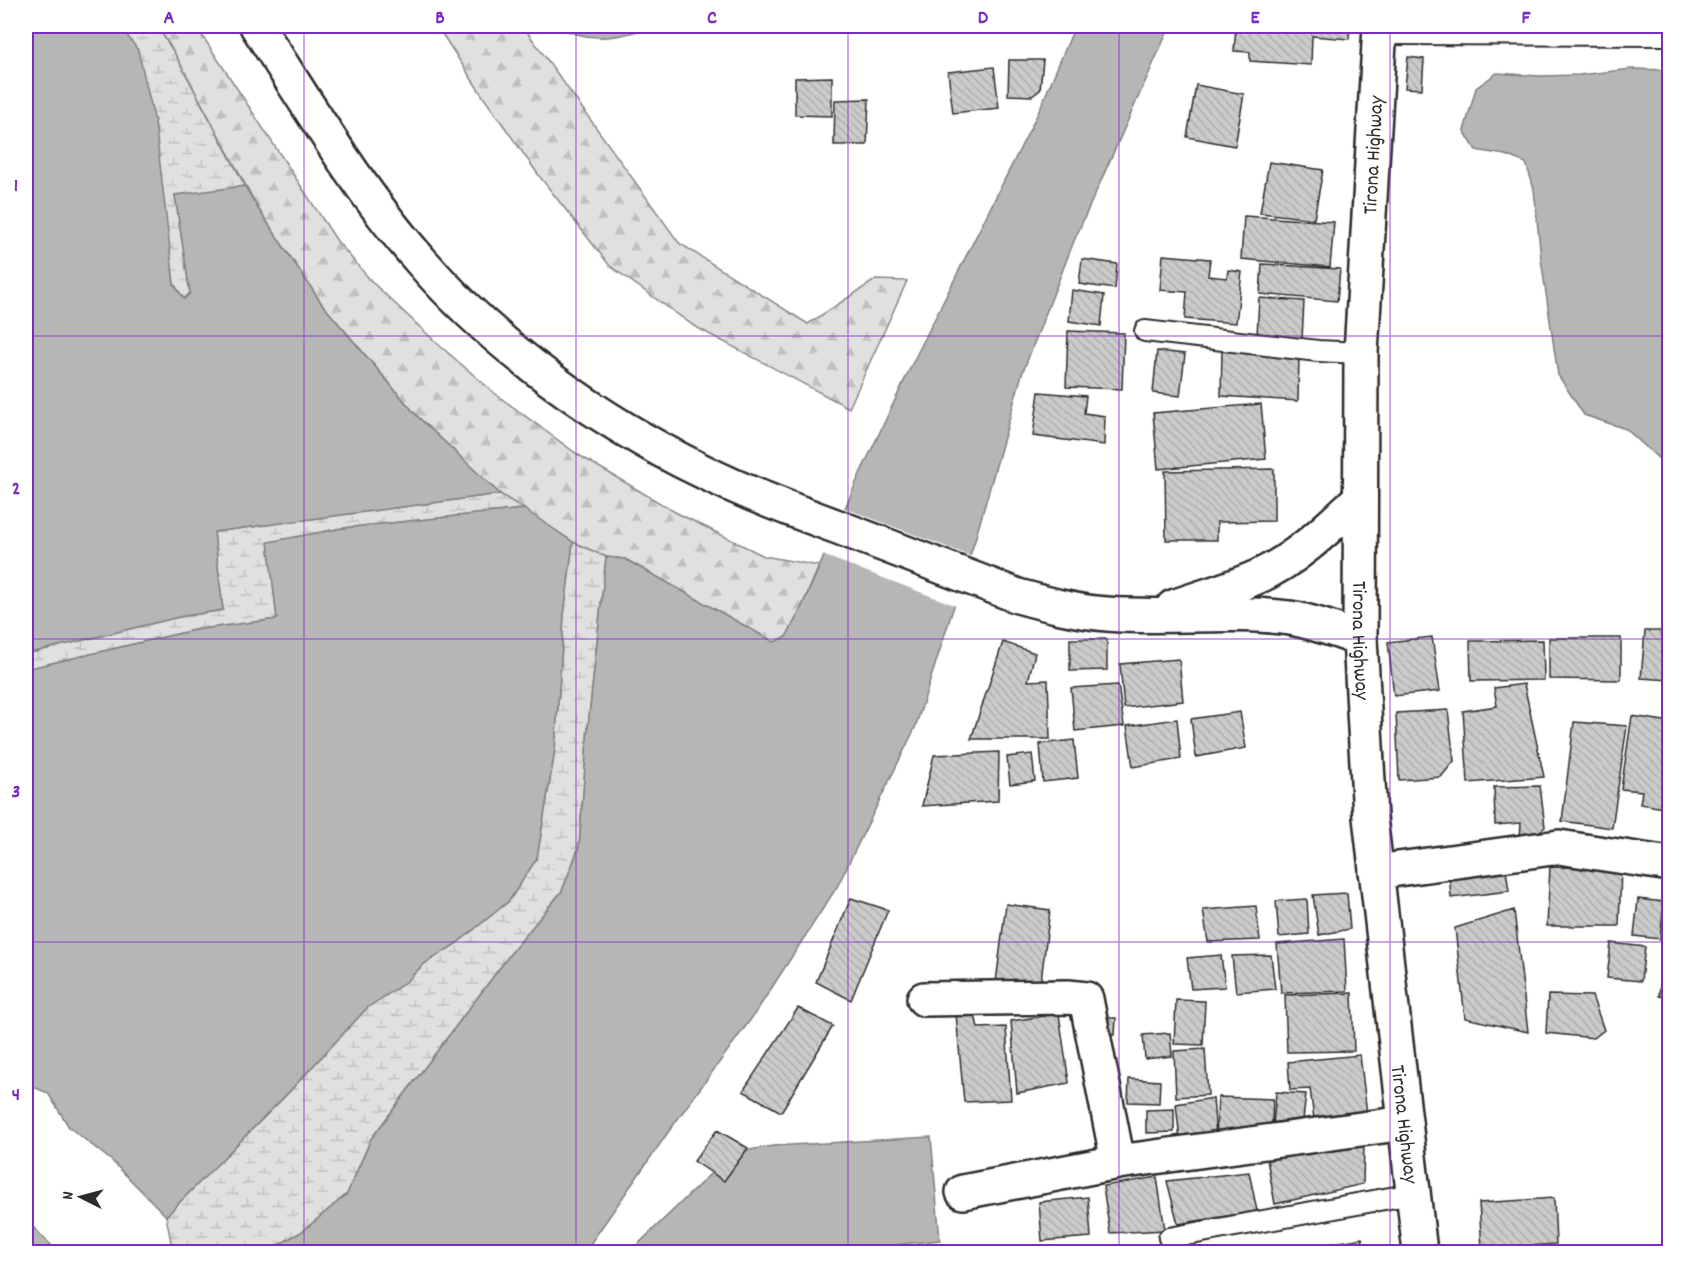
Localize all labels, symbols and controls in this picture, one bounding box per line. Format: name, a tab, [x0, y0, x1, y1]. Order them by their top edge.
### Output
text: A	[164, 5, 175, 33]
text: B	[435, 5, 445, 33]
text: C	[707, 5, 717, 33]
text: D	[978, 5, 989, 33]
text: E	[1250, 5, 1260, 33]
text: F	[1522, 5, 1532, 33]
street label: Tirona Highway	[1357, 94, 1393, 215]
text: 1	[14, 173, 18, 201]
text: 2	[12, 476, 20, 504]
street label: Tirona Highway	[1342, 581, 1375, 701]
text: 3	[12, 779, 20, 807]
street label: Tirona Highway	[1381, 1064, 1424, 1186]
text: 4	[12, 1082, 20, 1110]
north arrow	[51, 1167, 111, 1227]
text: N	[57, 1190, 80, 1201]

